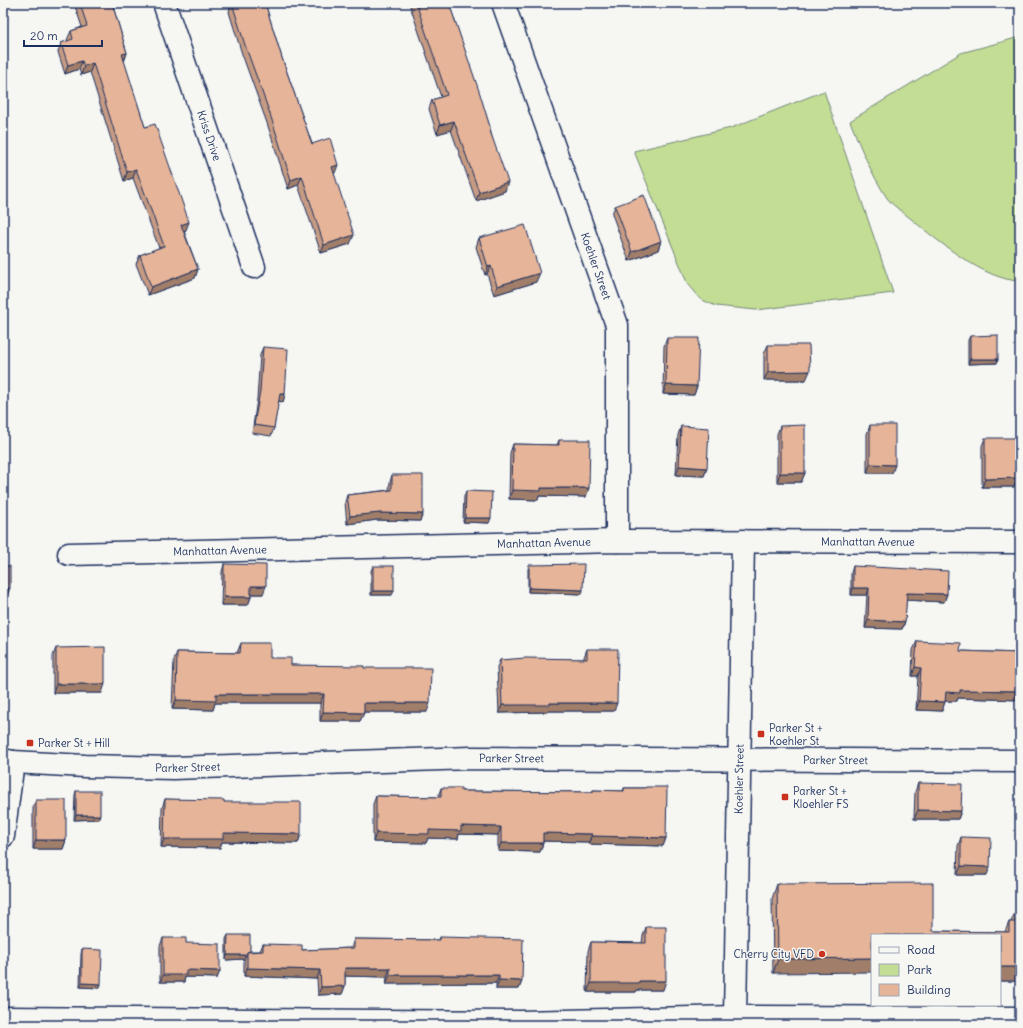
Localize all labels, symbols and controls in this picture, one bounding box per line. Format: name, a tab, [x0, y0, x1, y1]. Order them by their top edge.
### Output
scale bar	[24, 22, 102, 48]
text: 20 m	[30, 28, 58, 43]
street label: Kriss Drive	[194, 108, 224, 163]
street label: Koehler Street	[578, 231, 615, 302]
street label: Manhattan Avenue	[497, 535, 591, 551]
street label: Manhattan Avenue	[821, 535, 915, 549]
street label: Manhattan Avenue	[173, 542, 267, 559]
place label: Parker St + Koehler St	[769, 721, 823, 748]
marker: Parker St + Koehler St	[756, 729, 766, 739]
place label: Parker St + Hill	[38, 736, 110, 750]
marker: Parker St + Hill	[25, 738, 35, 748]
street label: Koehler Street	[731, 744, 747, 814]
street label: Parker Street	[479, 751, 544, 765]
street label: Parker Street	[803, 753, 868, 767]
street label: Parker Street	[155, 759, 221, 775]
place label: Parker St + Kloehler FS	[793, 784, 849, 811]
marker: Parker St + Kloehler FS	[780, 792, 790, 802]
legend	[871, 934, 1001, 1006]
text: Road	[907, 942, 935, 957]
place label: Cherry City VFD	[733, 947, 814, 961]
marker: Cherry City VFD	[817, 949, 827, 959]
text: Park	[907, 962, 932, 977]
text: Building	[907, 982, 951, 997]

